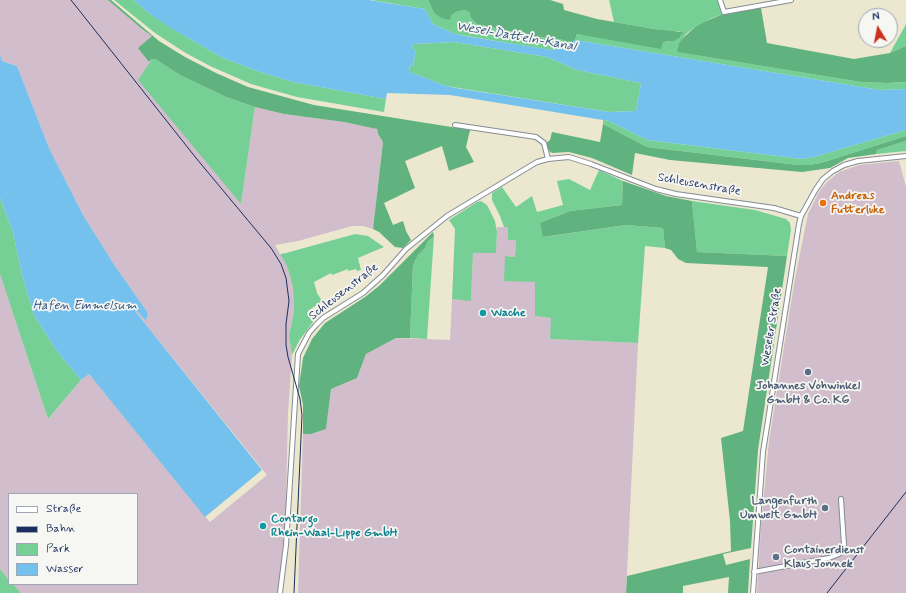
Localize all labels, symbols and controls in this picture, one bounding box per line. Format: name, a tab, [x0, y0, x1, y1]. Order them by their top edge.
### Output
north arrow	[858, 8, 898, 48]
text: N	[871, 10, 881, 25]
water label: Wesel-Datteln-Kanal	[455, 19, 577, 55]
street label: Schleusenstraße	[656, 171, 742, 199]
place label: Andreas Futterluke	[831, 189, 885, 217]
marker: Andreas Futterluke	[818, 198, 828, 208]
street label: Schleusenstraße	[306, 260, 382, 324]
street label: Weseler Straße	[759, 287, 785, 367]
water label: Hafen Emmelsum	[33, 298, 137, 314]
place label: Wache	[491, 306, 526, 320]
marker: Wache	[478, 308, 488, 318]
marker: Johannes Vohwinkel GmbH & Co. KG	[803, 367, 813, 377]
place label: Johannes Vohwinkel GmbH & Co. KG	[756, 379, 860, 407]
legend	[8, 493, 138, 585]
place label: Langenfurth Umwelt GmbH	[740, 494, 817, 522]
text: Straße	[46, 501, 81, 517]
marker: Langenfurth Umwelt GmbH	[820, 503, 830, 513]
place label: Contargo Rhein-Waal-Lippe GmbH	[271, 512, 398, 540]
text: Bahn	[46, 521, 75, 537]
marker: Contargo Rhein-Waal-Lippe GmbH	[258, 521, 268, 531]
text: Park	[46, 541, 70, 557]
place label: Containerdienst Klaus Jonnek	[784, 543, 864, 571]
marker: Containerdienst Klaus Jonnek	[771, 552, 781, 562]
text: Wasser	[46, 561, 84, 577]

